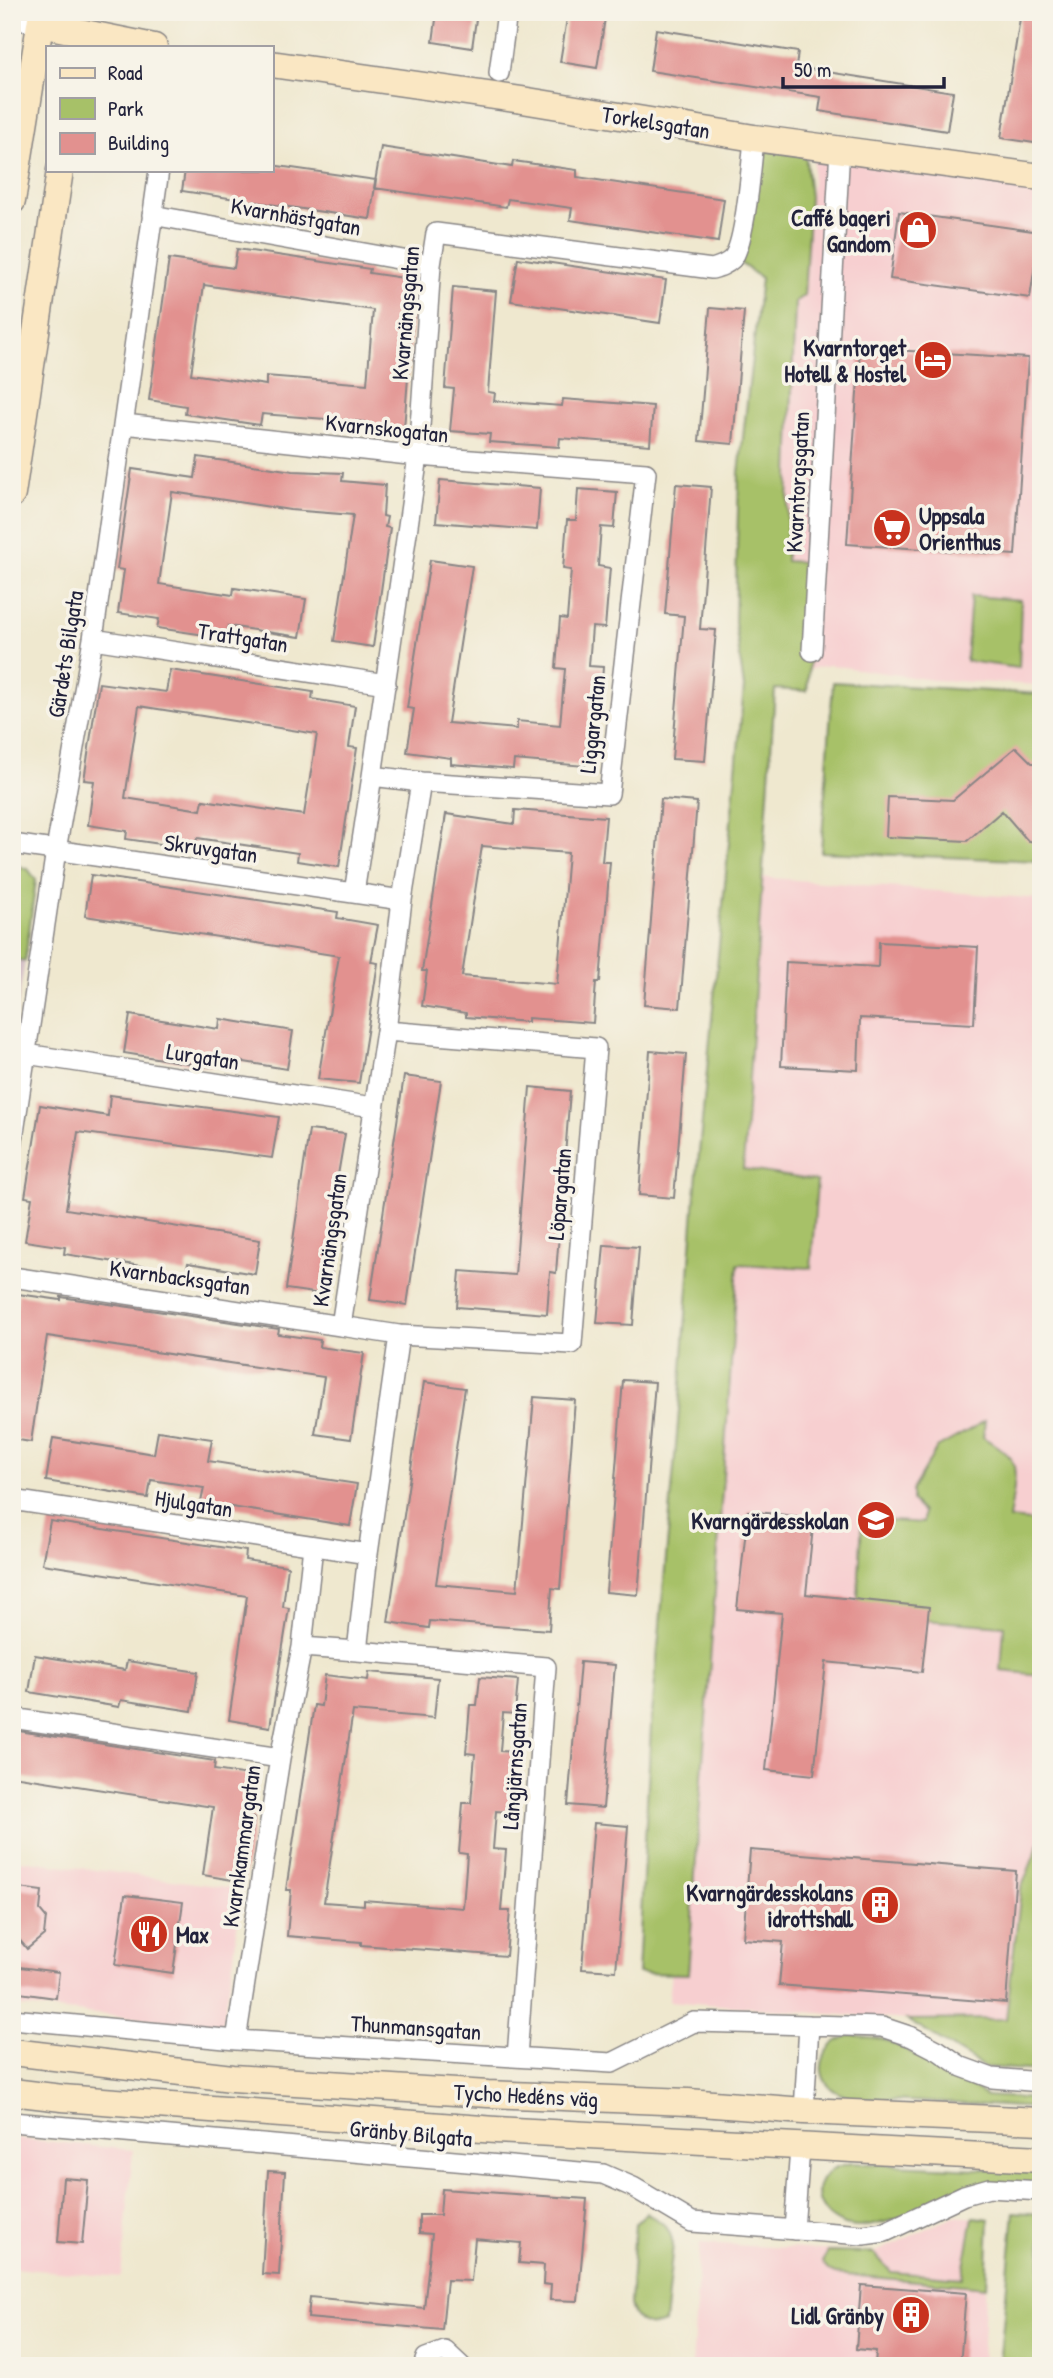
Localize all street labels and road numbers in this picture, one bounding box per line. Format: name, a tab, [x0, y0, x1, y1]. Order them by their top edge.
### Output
street label: Torkelsgatan	[600, 98, 712, 146]
street label: Kvarnhästgatan	[229, 189, 363, 243]
street label: Kvarnängsgatan	[384, 245, 426, 381]
street label: Kvarnskogatan	[324, 406, 450, 450]
street label: Kvarntorgsgatan	[778, 411, 816, 553]
street label: Gärdets Bilgata	[40, 588, 90, 720]
street label: Trattgatan	[196, 615, 290, 659]
street label: Liggargatan	[571, 673, 613, 775]
street label: Skruvgatan	[162, 826, 260, 870]
street label: Lurgatan	[164, 1035, 242, 1077]
street label: Löpargatan	[540, 1147, 578, 1241]
street label: Kvarnängsgatan	[304, 1171, 354, 1309]
street label: Kvarnbacksgatan	[108, 1252, 252, 1302]
street label: Hjulgatan	[153, 1482, 235, 1524]
street label: Långjärnsgatan	[494, 1701, 534, 1831]
street label: Kvarnkammargatan	[214, 1763, 268, 1929]
street label: Thunmansgatan	[350, 2007, 482, 2047]
street label: Tycho Hedéns väg	[453, 2076, 599, 2114]
street label: Gränby Bilgata	[348, 2112, 474, 2154]

